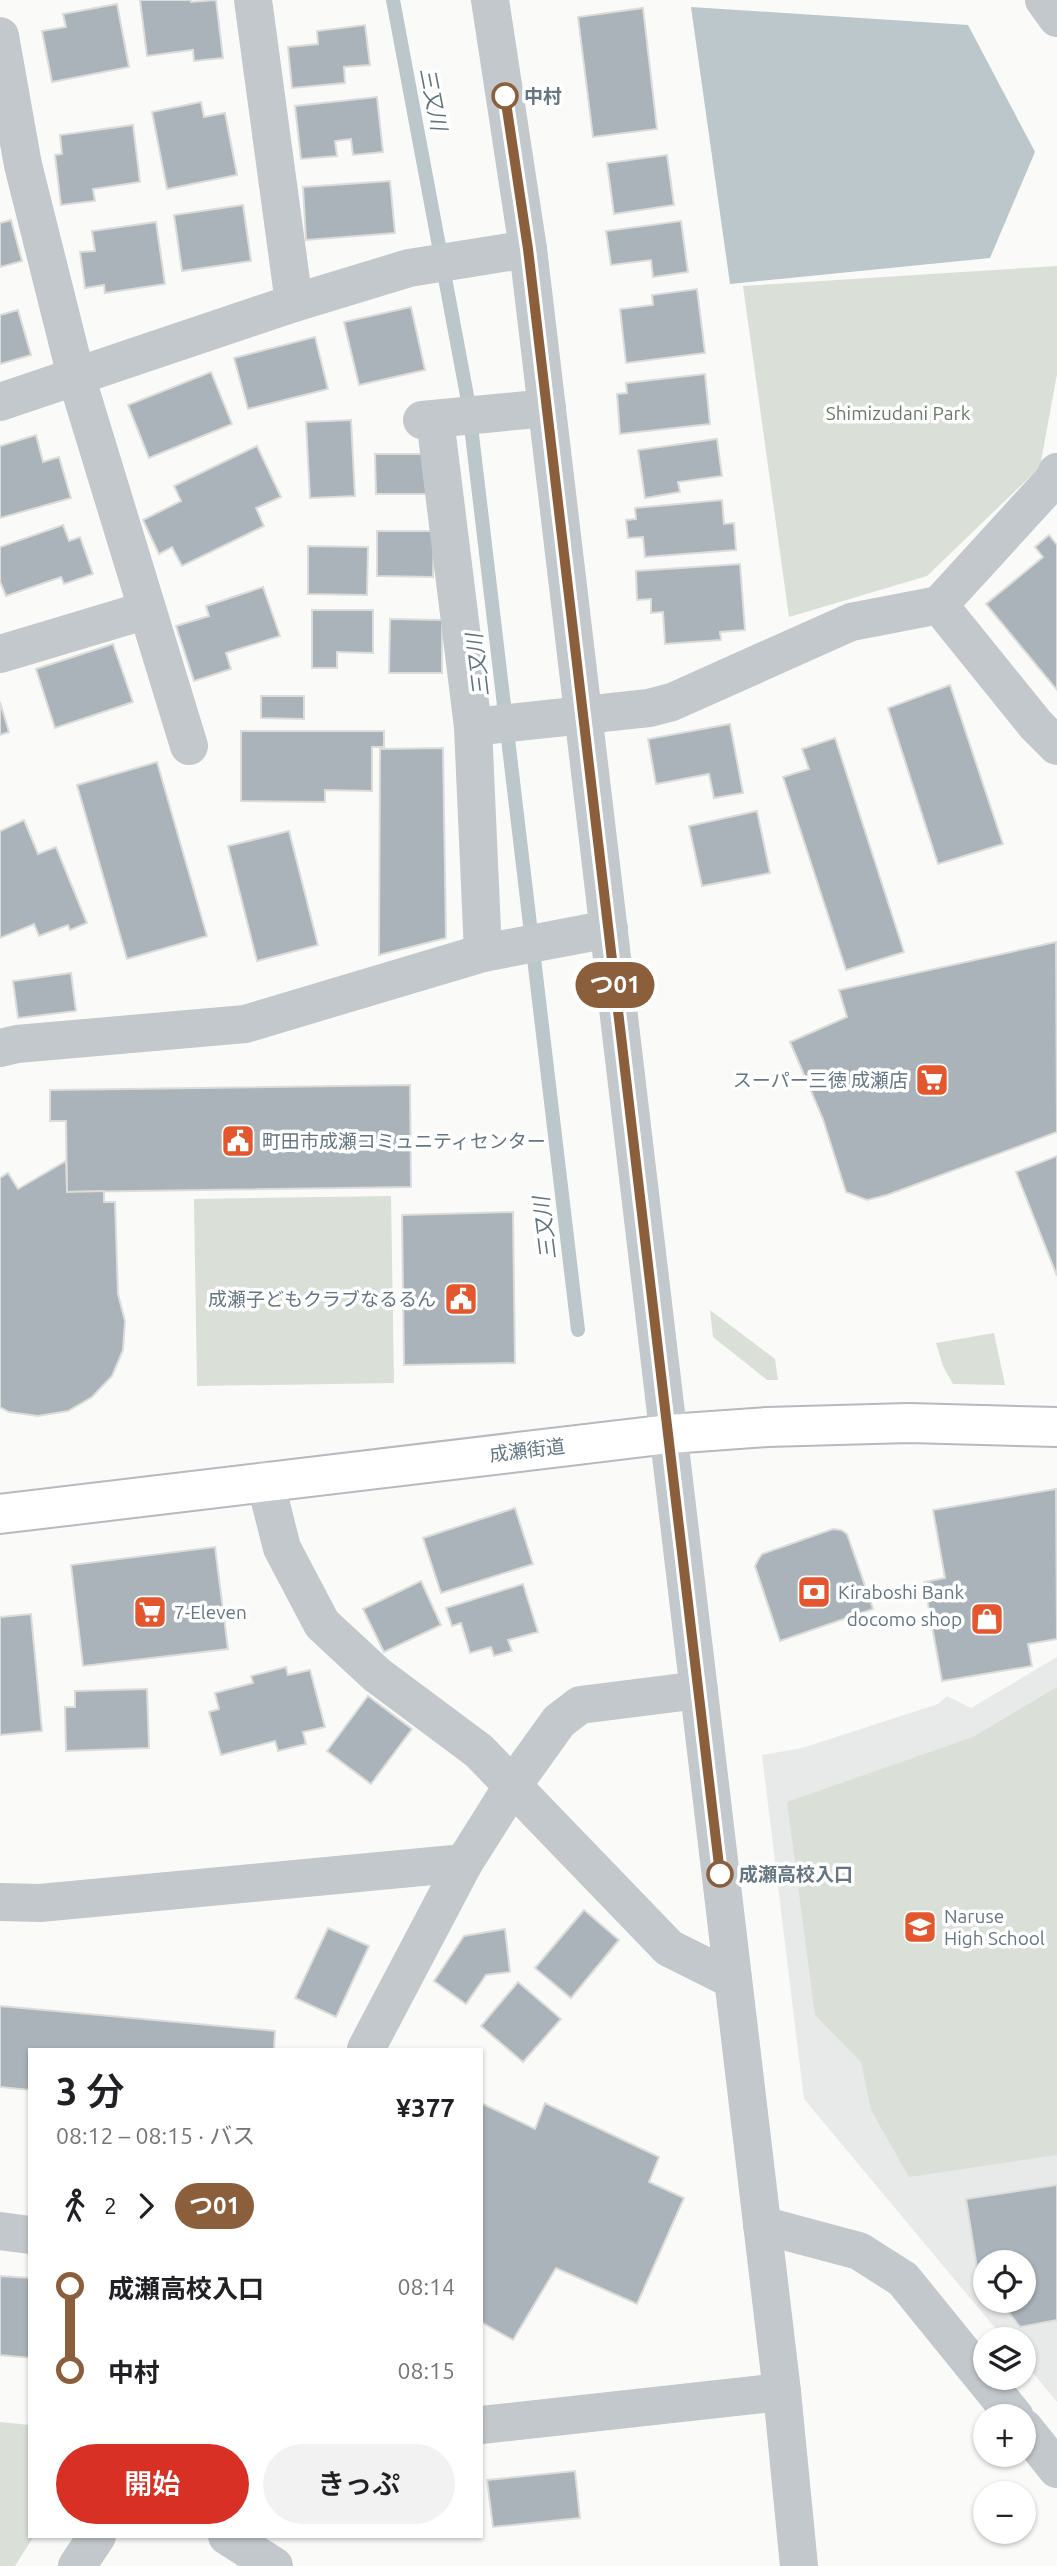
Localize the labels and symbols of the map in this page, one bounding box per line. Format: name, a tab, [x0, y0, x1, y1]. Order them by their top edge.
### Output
water label: 三又川	[416, 66, 452, 134]
marker: 中村	[492, 83, 518, 109]
place label: 中村	[524, 85, 562, 107]
park label: Shimizudani Park	[826, 402, 971, 424]
water label: 三又川	[461, 630, 493, 698]
line badge: つ01	[575, 962, 655, 1008]
supermarket icon: スーパー三徳 成瀬店	[913, 1061, 951, 1099]
place label: スーパー三徳 成瀬店	[733, 1069, 908, 1091]
public building icon: 町田市成瀬コミュニティセンター	[219, 1122, 257, 1160]
place label: 町田市成瀬コミュニティセンター	[262, 1130, 546, 1152]
water label: 三又川	[528, 1193, 560, 1261]
public building icon: 成瀬子どもクラブなるるん	[442, 1280, 480, 1318]
place label: 成瀬子どもクラブなるるん	[208, 1288, 436, 1310]
street label: 成瀬街道	[488, 1434, 566, 1466]
bank icon: Kiraboshi Bank	[795, 1573, 833, 1611]
place label: Kiraboshi Bank	[838, 1581, 964, 1603]
supermarket icon: 7-Eleven	[131, 1593, 169, 1631]
shop icon: docomo shop	[968, 1600, 1006, 1638]
place label: 7-Eleven	[174, 1601, 247, 1623]
place label: docomo shop	[847, 1608, 962, 1630]
marker: 成瀬高校入口	[707, 1861, 733, 1887]
place label: 成瀬高校入口	[739, 1863, 853, 1885]
place label: Naruse High School	[944, 1905, 1045, 1949]
school or university icon: Naruse High School	[901, 1908, 939, 1946]

